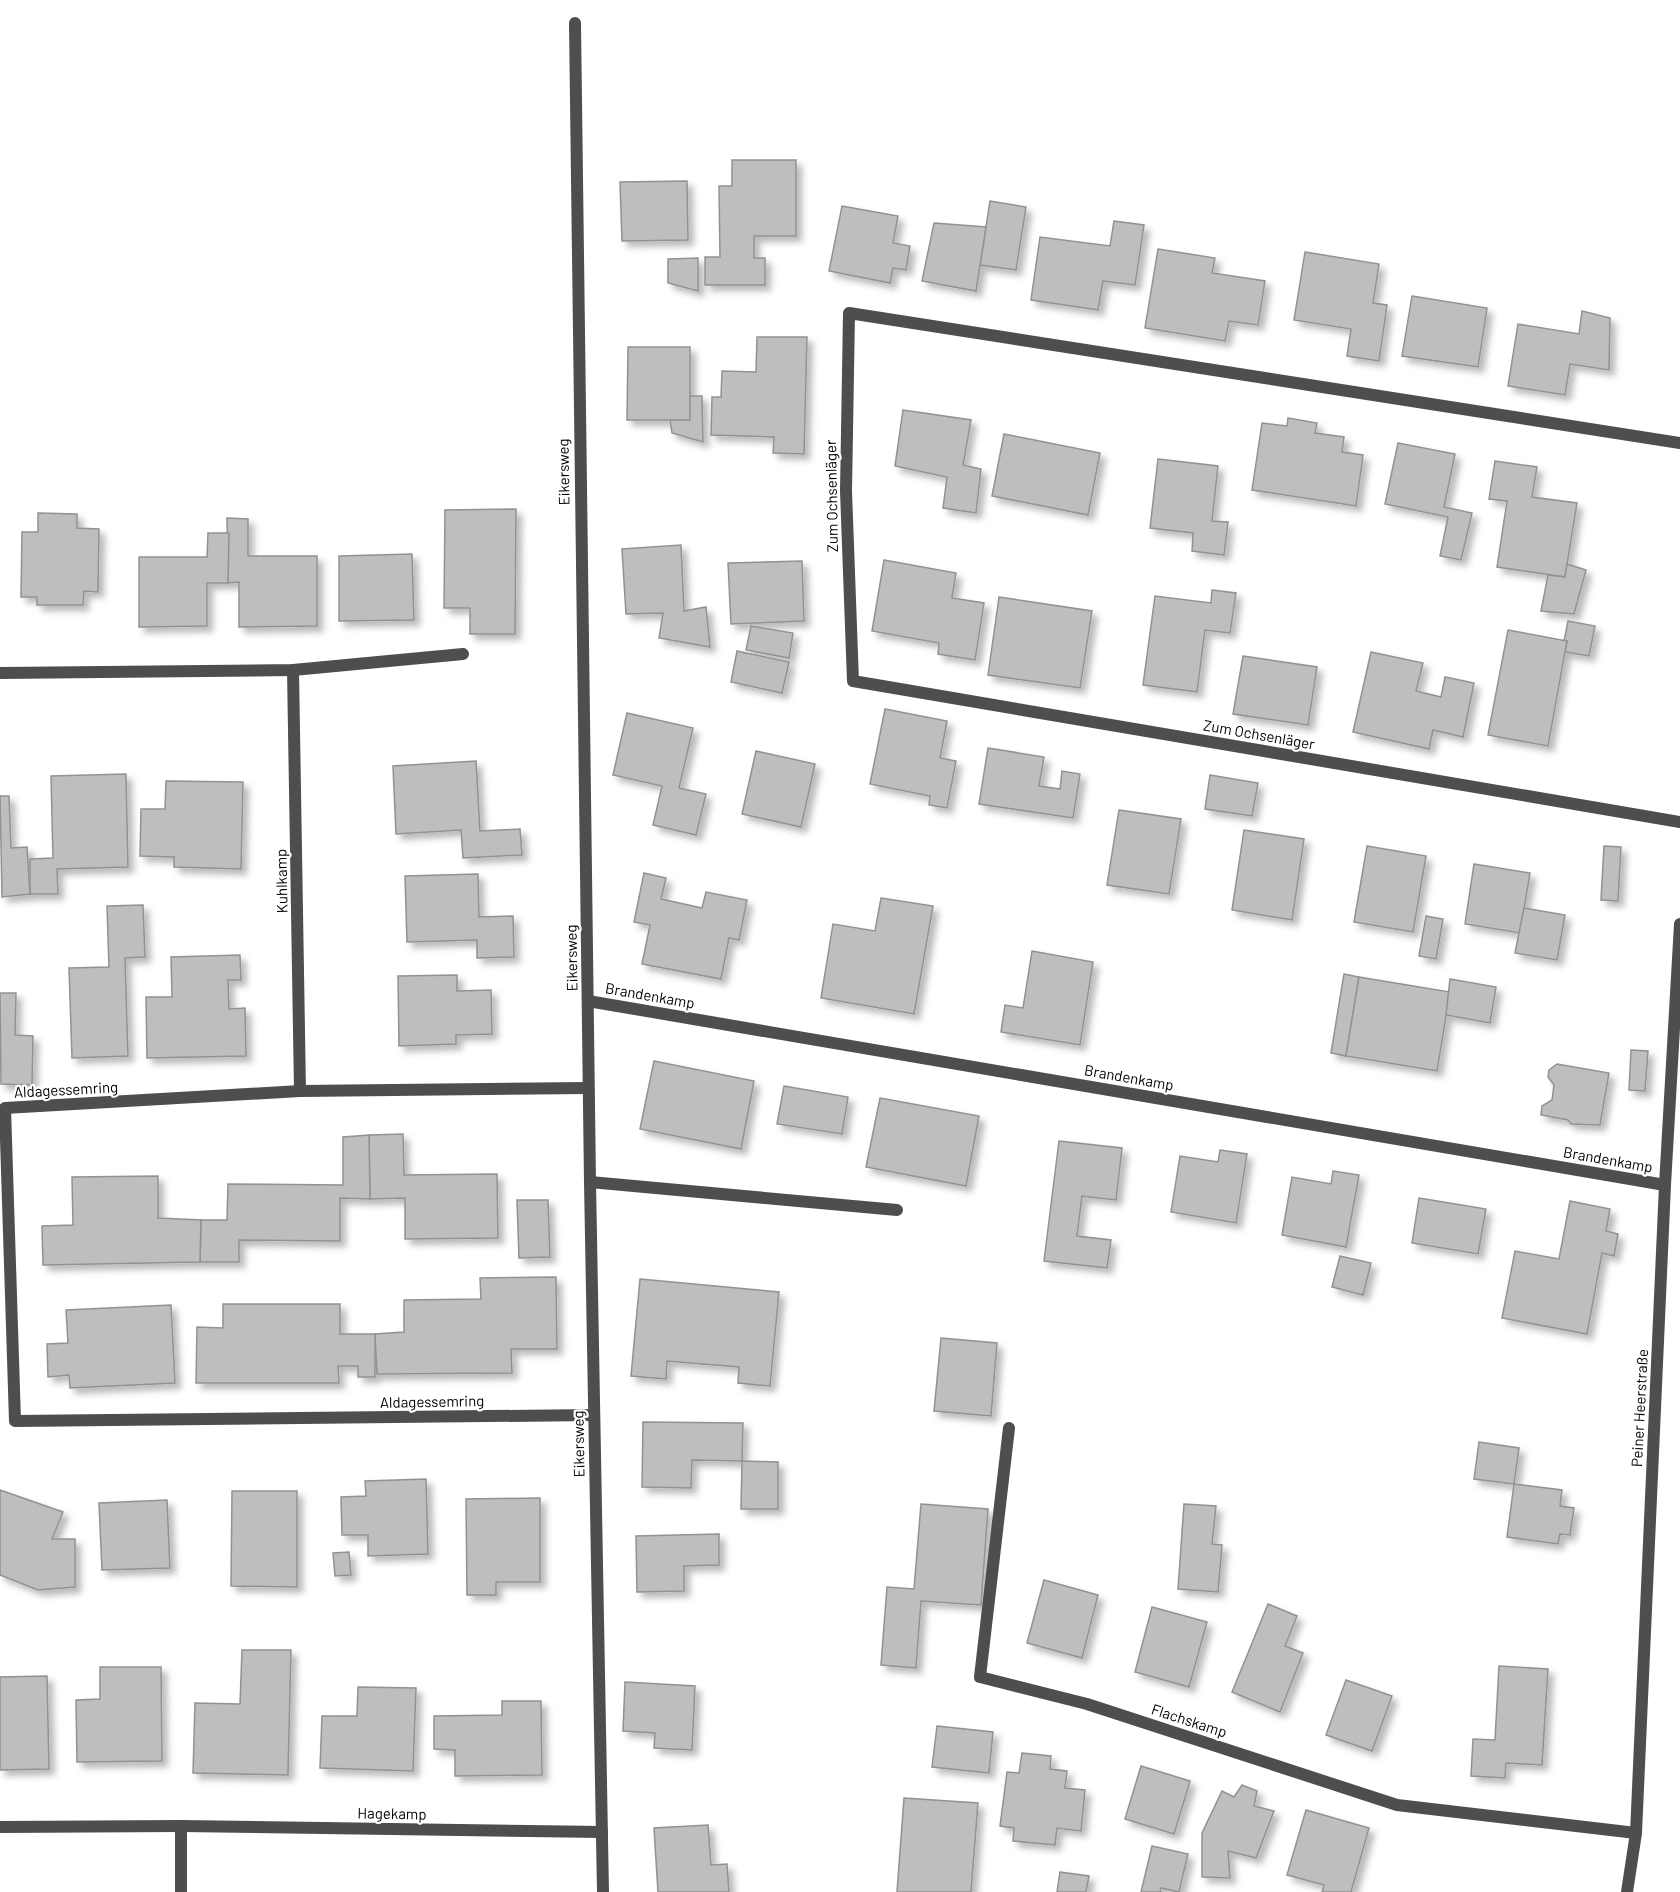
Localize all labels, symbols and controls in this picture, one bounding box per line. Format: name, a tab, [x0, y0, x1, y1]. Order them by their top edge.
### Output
street label: Eikersweg	[553, 438, 573, 506]
street label: Zum Ochsenläger	[821, 439, 841, 553]
street label: Zum Ochsenläger	[1202, 715, 1317, 753]
street label: Kuhlkamp	[271, 849, 291, 913]
street label: Eikersweg	[561, 924, 581, 992]
street label: Brandenkamp	[604, 978, 696, 1012]
street label: Brandenkamp	[1083, 1060, 1175, 1094]
street label: Aldagessemring	[13, 1077, 118, 1101]
street label: Brandenkamp	[1562, 1142, 1654, 1176]
street label: Peiner Heerstraße	[1627, 1348, 1651, 1467]
street label: Aldagessemring	[380, 1391, 484, 1411]
street label: Eikersweg	[568, 1410, 588, 1478]
street label: Flachskamp	[1149, 1699, 1229, 1741]
street label: Hagekamp	[357, 1803, 427, 1823]

